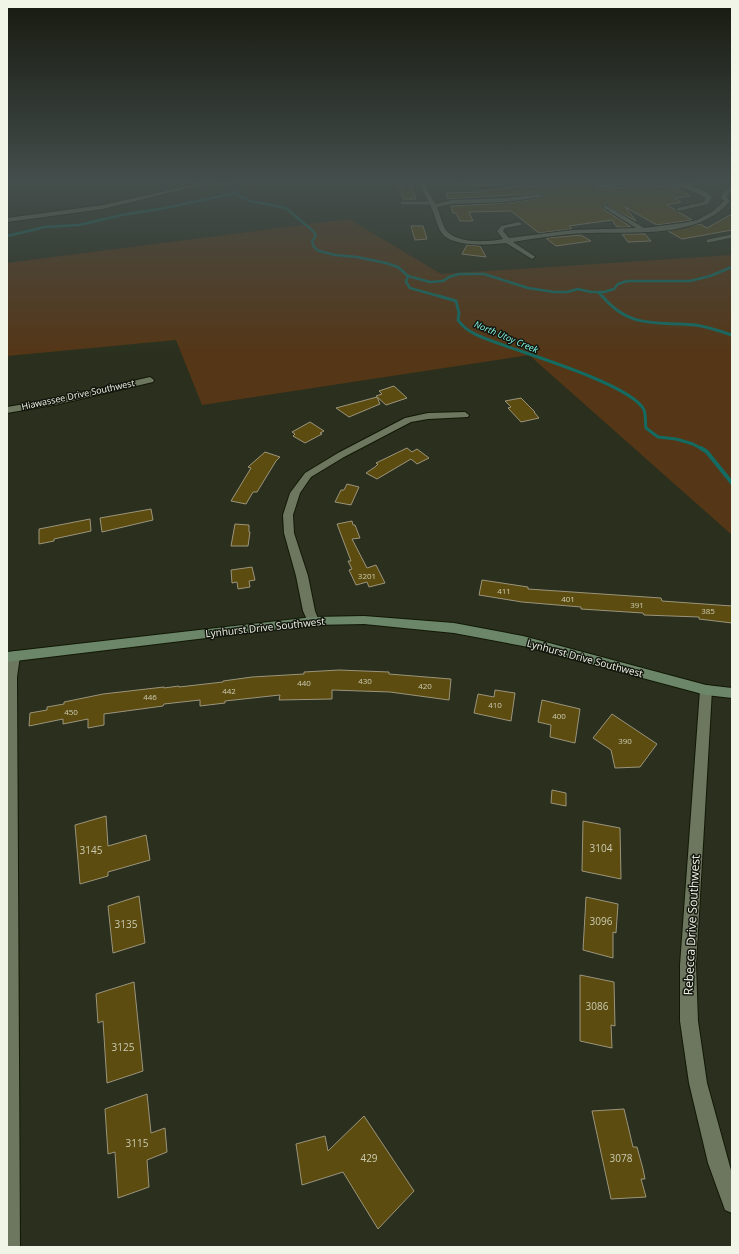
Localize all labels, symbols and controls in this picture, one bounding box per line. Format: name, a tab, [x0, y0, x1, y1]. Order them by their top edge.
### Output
water label: North Utoy Creek	[472, 317, 541, 356]
street label: Hiawassee Drive Southwest	[20, 376, 136, 413]
house number: 3201	[358, 570, 376, 581]
house number: 411	[497, 585, 511, 596]
house number: 401	[561, 593, 575, 604]
house number: 391	[630, 599, 644, 610]
house number: 385	[701, 605, 715, 616]
street label: Lynhurst Drive Southwest	[205, 614, 326, 640]
street label: Lynhurst Drive Southwest	[525, 636, 645, 680]
house number: 430	[358, 675, 372, 686]
house number: 440	[297, 677, 311, 688]
house number: 420	[418, 680, 432, 691]
house number: 442	[222, 685, 236, 696]
house number: 446	[143, 691, 157, 702]
house number: 410	[488, 699, 502, 710]
house number: 450	[64, 706, 78, 717]
house number: 400	[552, 710, 566, 721]
house number: 390	[618, 735, 632, 746]
house number: 3104	[590, 841, 613, 855]
house number: 3145	[80, 843, 103, 857]
street label: Rebecca Drive Southwest	[679, 854, 704, 996]
house number: 3096	[590, 914, 613, 928]
house number: 3135	[115, 917, 138, 931]
house number: 3086	[586, 999, 609, 1013]
house number: 3125	[112, 1040, 135, 1054]
house number: 3115	[126, 1136, 149, 1150]
house number: 429	[360, 1151, 378, 1165]
house number: 3078	[610, 1151, 633, 1165]

